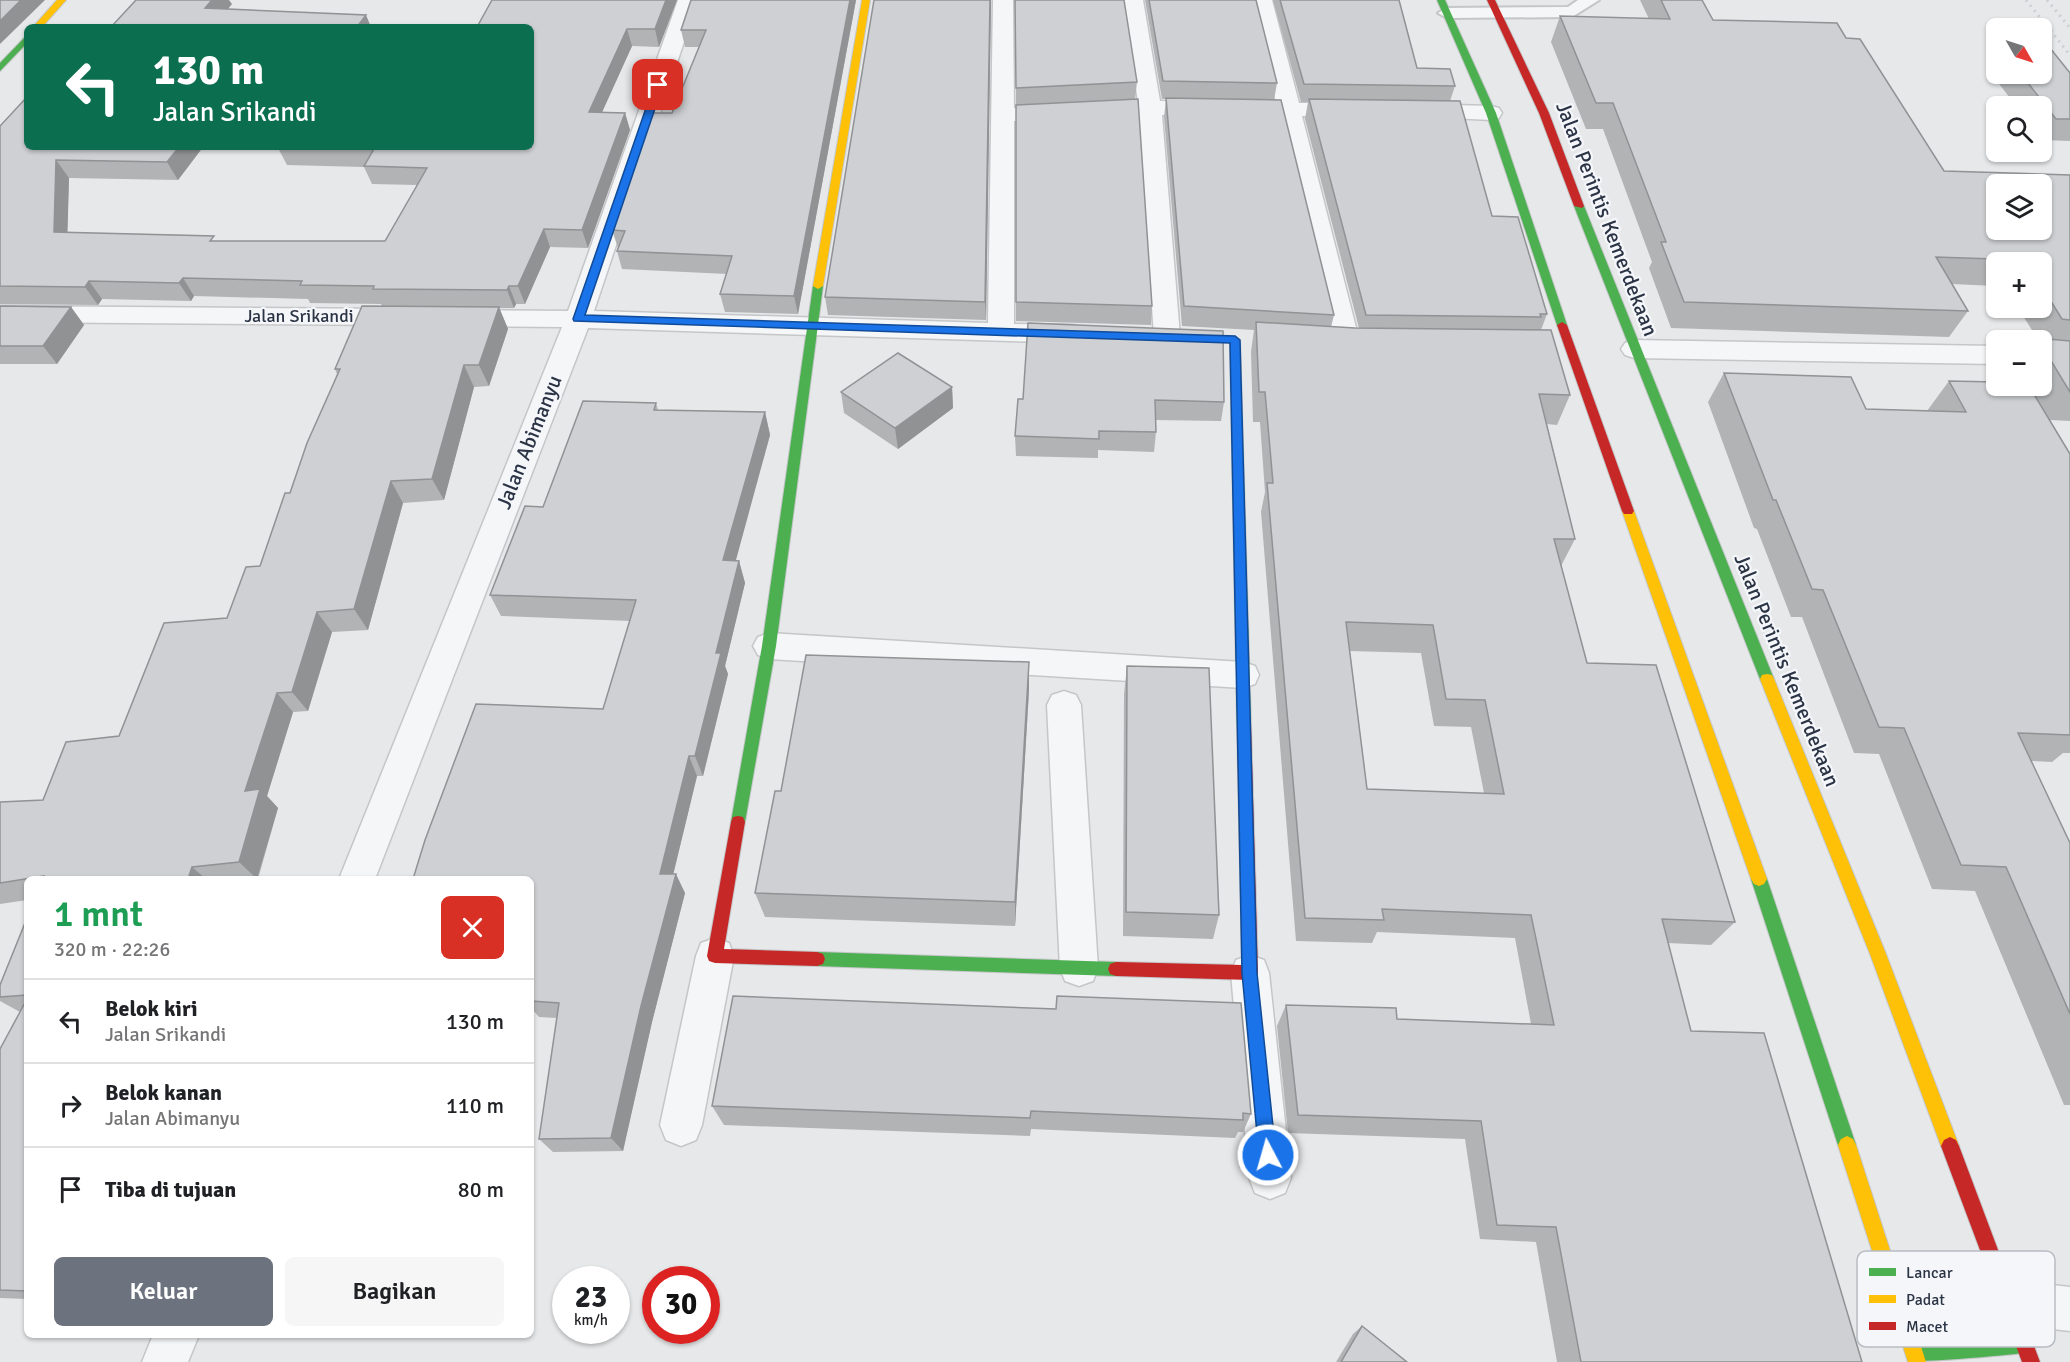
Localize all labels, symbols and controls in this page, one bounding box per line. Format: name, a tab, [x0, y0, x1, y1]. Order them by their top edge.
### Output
north arrow	[1986, 18, 2052, 84]
map controls	[1986, 18, 2052, 396]
text: 130 m	[153, 45, 264, 96]
icon: left	[54, 48, 132, 126]
pin	[632, 59, 683, 110]
icon: arrive	[641, 68, 674, 101]
text: Jalan Srikandi	[153, 96, 317, 129]
button: search	[1986, 96, 2052, 162]
street label: Jalan Perintis Kemerdekaan	[1550, 98, 1664, 340]
button: layers	[1986, 174, 2052, 240]
button: +	[1986, 252, 2052, 318]
street label: Jalan Srikandi	[244, 305, 354, 327]
button: −	[1986, 330, 2052, 396]
street label: Jalan Abimanyu	[490, 371, 568, 513]
street label: Jalan Perintis Kemerdekaan	[1728, 550, 1846, 790]
text: 1 mnt	[54, 892, 143, 937]
button: close	[441, 896, 504, 959]
text: 320 m · 22:26	[54, 937, 170, 962]
text: Belok kiri	[105, 995, 198, 1022]
icon: left	[54, 1005, 87, 1038]
text: 130 m	[446, 1008, 504, 1035]
text: Jalan Srikandi	[105, 1022, 226, 1047]
text: Belok kanan	[105, 1079, 222, 1106]
icon: right	[54, 1089, 87, 1122]
text: 110 m	[446, 1092, 504, 1119]
text: Jalan Abimanyu	[105, 1106, 240, 1131]
position arrow	[1236, 1123, 1300, 1187]
icon: arrive	[54, 1173, 87, 1206]
text: Tiba di tujuan	[105, 1176, 236, 1203]
text: 80 m	[458, 1176, 504, 1203]
legend	[1857, 1251, 2055, 1347]
button: Keluar	[54, 1257, 273, 1326]
button: Bagikan	[285, 1257, 504, 1326]
text: Lancar	[1906, 1263, 1953, 1283]
speed limit sign: 30	[642, 1266, 720, 1344]
text: 23	[575, 1279, 607, 1316]
text: Padat	[1906, 1290, 1945, 1310]
text: km/h	[574, 1311, 608, 1329]
text: Macet	[1906, 1317, 1948, 1337]

